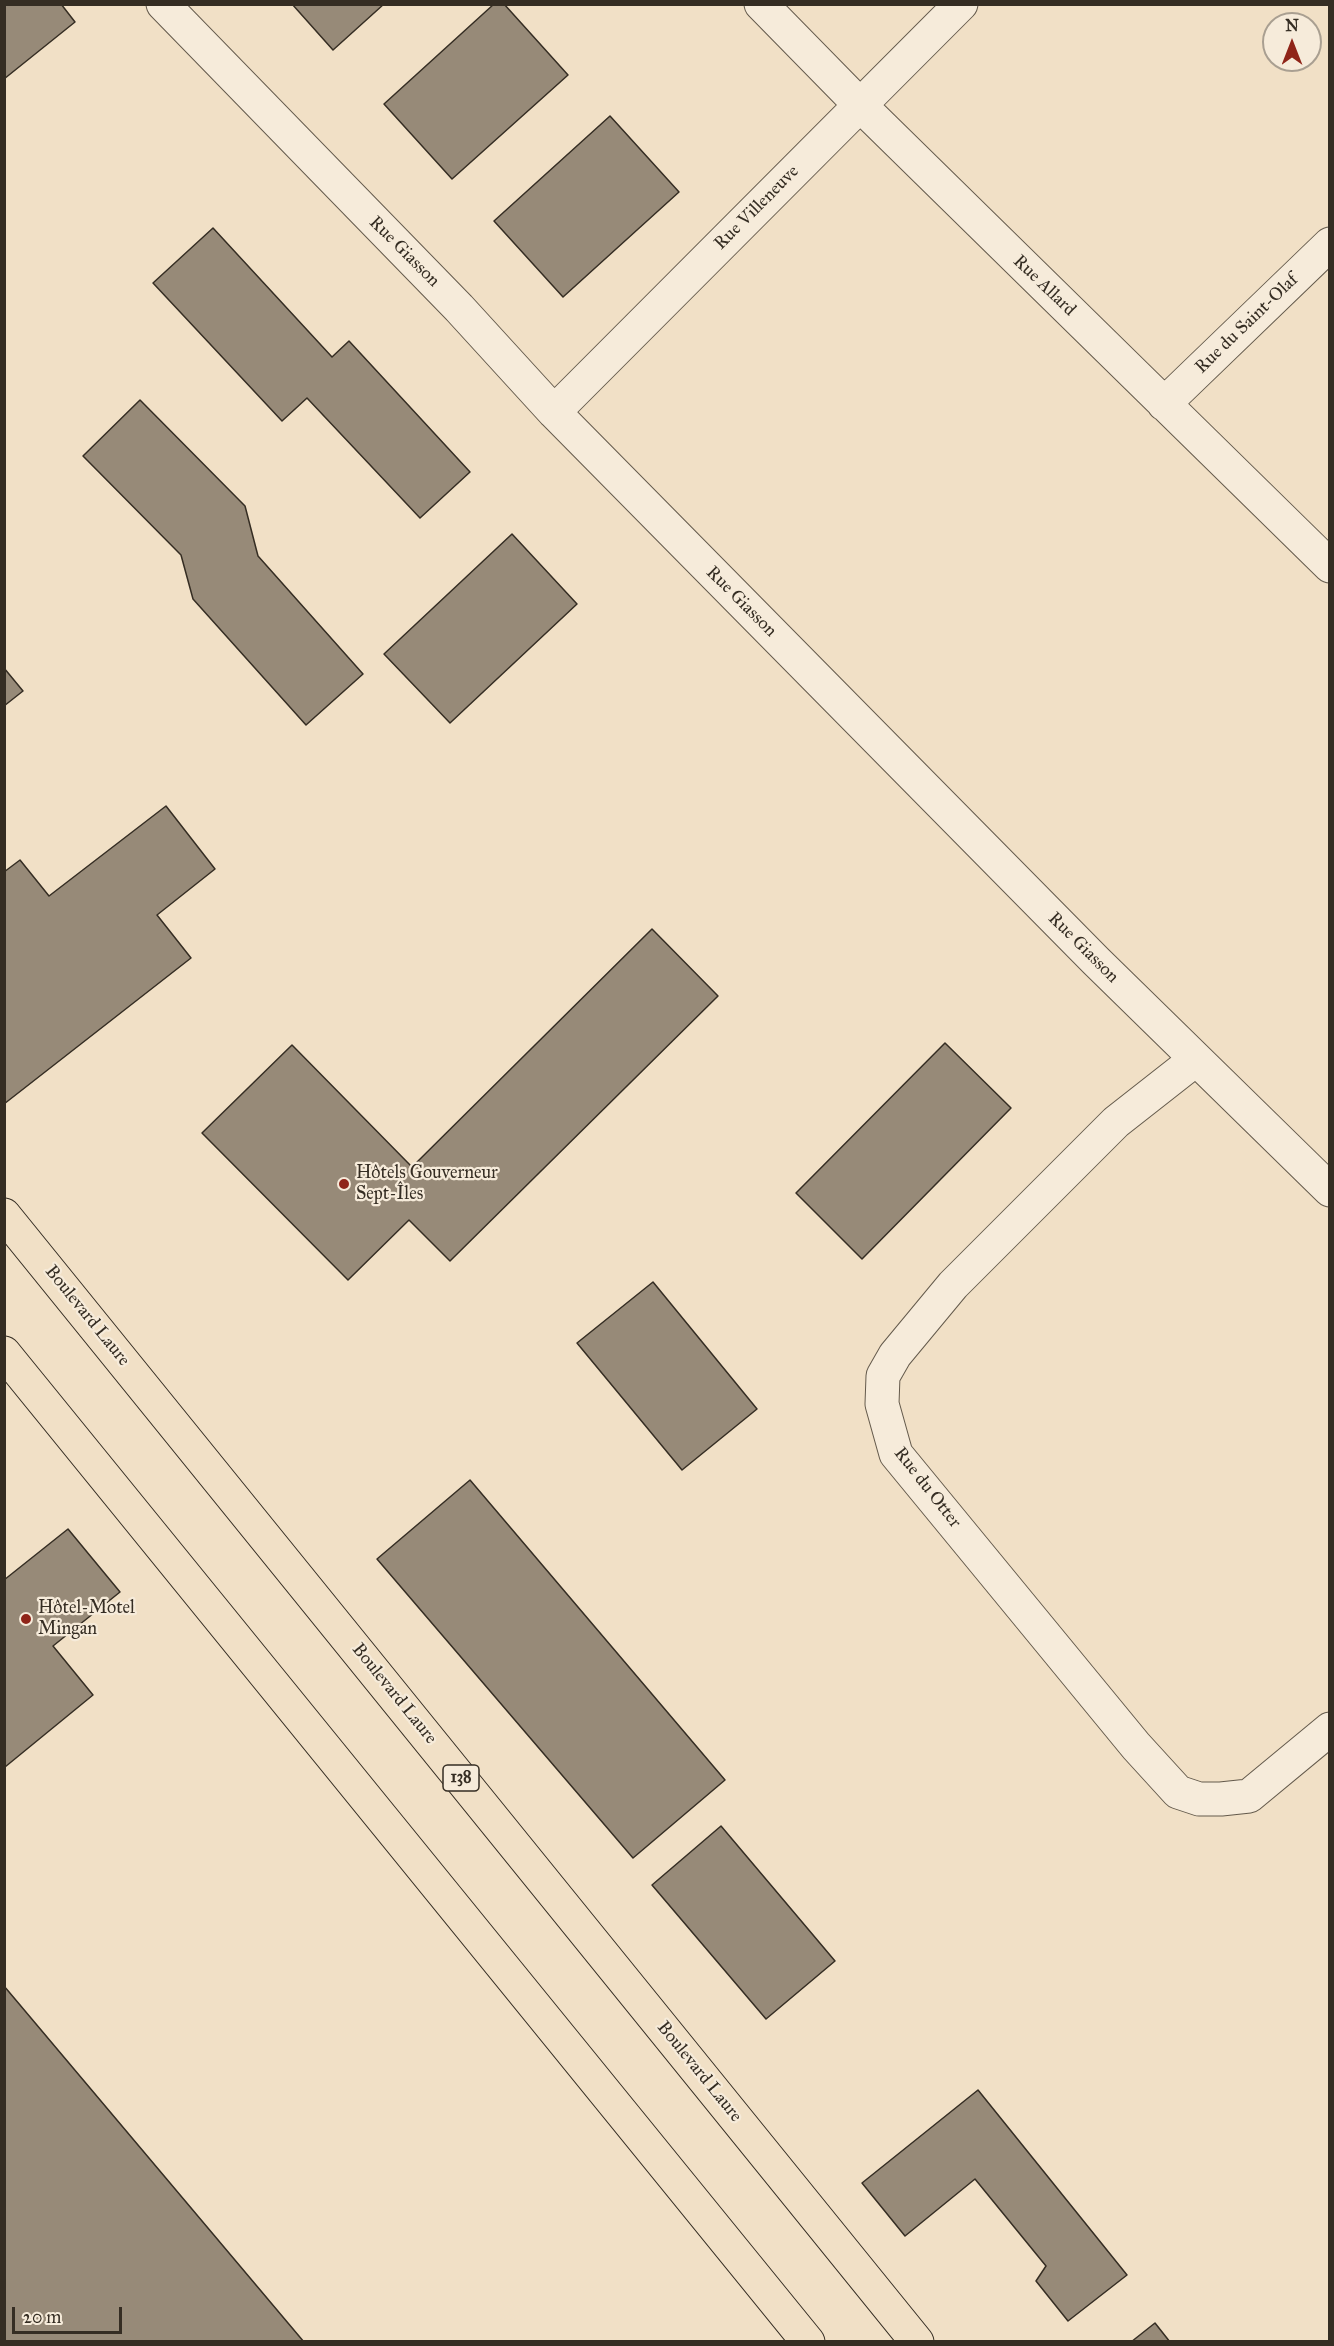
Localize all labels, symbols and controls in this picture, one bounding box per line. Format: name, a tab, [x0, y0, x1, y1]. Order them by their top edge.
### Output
north arrow	[1262, 12, 1322, 72]
text: N	[1285, 16, 1299, 35]
street label: Rue Villeneuve	[710, 161, 804, 255]
street label: Rue Giasson	[364, 212, 444, 292]
street label: Rue Allard	[1008, 251, 1080, 321]
street label: Rue du Saint-Olaf	[1191, 269, 1303, 379]
street label: Rue Giasson	[701, 562, 781, 642]
street label: Rue Giasson	[1043, 908, 1123, 988]
place label: Hôtels Gouverneur Sept-Îles	[356, 1163, 498, 1206]
marker: Hôtels Gouverneur Sept-Îles	[337, 1177, 351, 1191]
street label: Boulevard Laure	[40, 1261, 134, 1371]
street label: Rue du Otter	[889, 1443, 965, 1533]
place label: Hôtel-Motel Mingan	[38, 1598, 135, 1640]
marker: Hôtel-Motel Mingan	[19, 1612, 33, 1626]
street label: Boulevard Laure	[347, 1639, 441, 1749]
road number: 138	[443, 1765, 479, 1791]
street label: Boulevard Laure	[652, 2017, 746, 2127]
scale bar	[15, 2295, 124, 2333]
text: 20 m	[23, 2306, 61, 2328]

